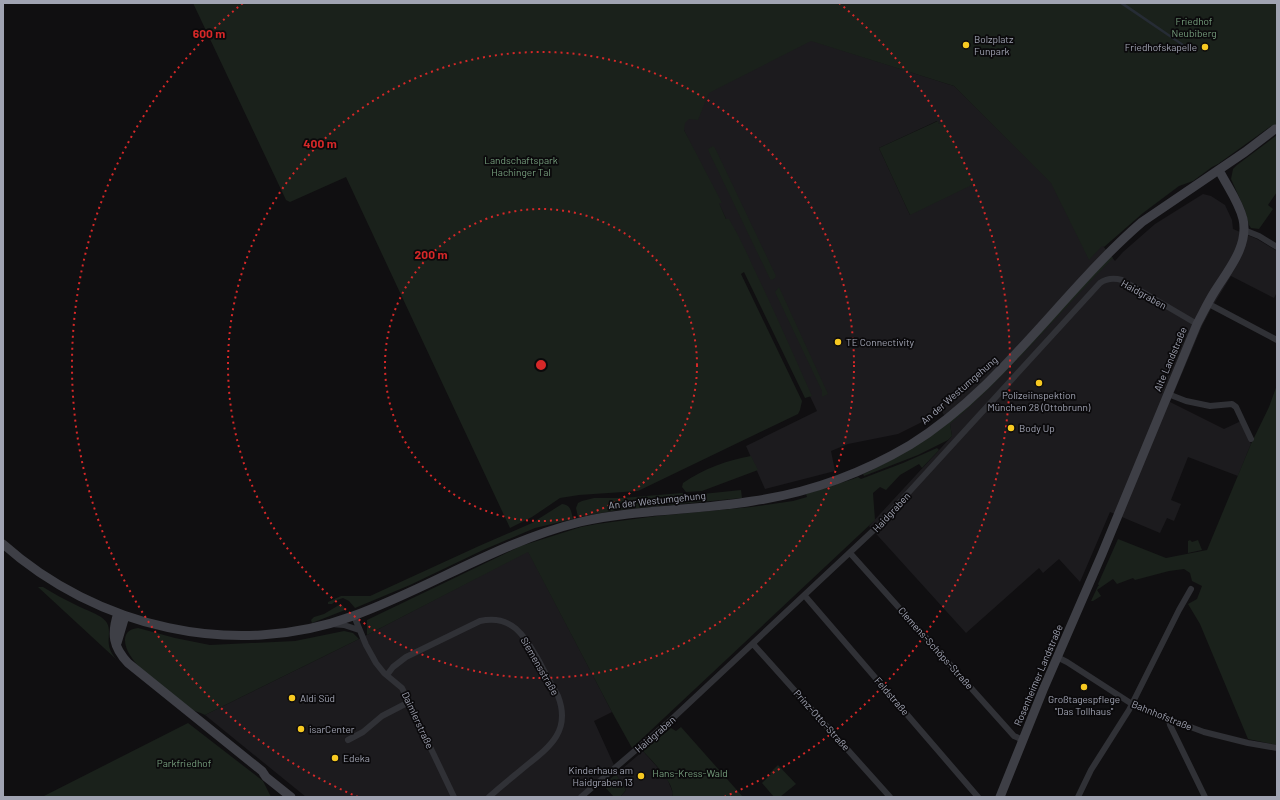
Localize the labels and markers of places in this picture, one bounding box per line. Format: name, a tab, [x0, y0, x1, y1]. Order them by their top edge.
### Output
place label: Bolzplatz Funpark	[974, 33, 1014, 57]
marker: Bolzplatz Funpark	[961, 40, 971, 50]
place label: Friedhofskapelle	[1125, 41, 1197, 53]
marker: Friedhofskapelle	[1200, 42, 1210, 52]
place label: TE Connectivity	[846, 336, 915, 348]
marker: TE Connectivity	[833, 337, 843, 347]
centre of rings	[534, 358, 548, 372]
marker: Polizeiinspektion München 28 (Ottobrunn)	[1034, 378, 1044, 388]
place label: Polizeiinspektion München 28 (Ottobrunn)	[988, 389, 1091, 413]
place label: Body Up	[1019, 422, 1055, 434]
marker: Body Up	[1006, 423, 1016, 433]
marker: Großtagespflege "Das Tollhaus"	[1079, 682, 1089, 692]
place label: Aldi Süd	[300, 692, 335, 704]
marker: Aldi Süd	[287, 693, 297, 703]
place label: Großtagespflege "Das Tollhaus"	[1048, 693, 1120, 717]
place label: isarCenter	[309, 723, 355, 735]
marker: isarCenter	[296, 724, 306, 734]
place label: Edeka	[343, 752, 370, 764]
marker: Edeka	[330, 753, 340, 763]
place label: Kinderhaus am Haidgraben 13	[569, 764, 633, 788]
marker: Kinderhaus am Haidgraben 13	[636, 771, 646, 781]

